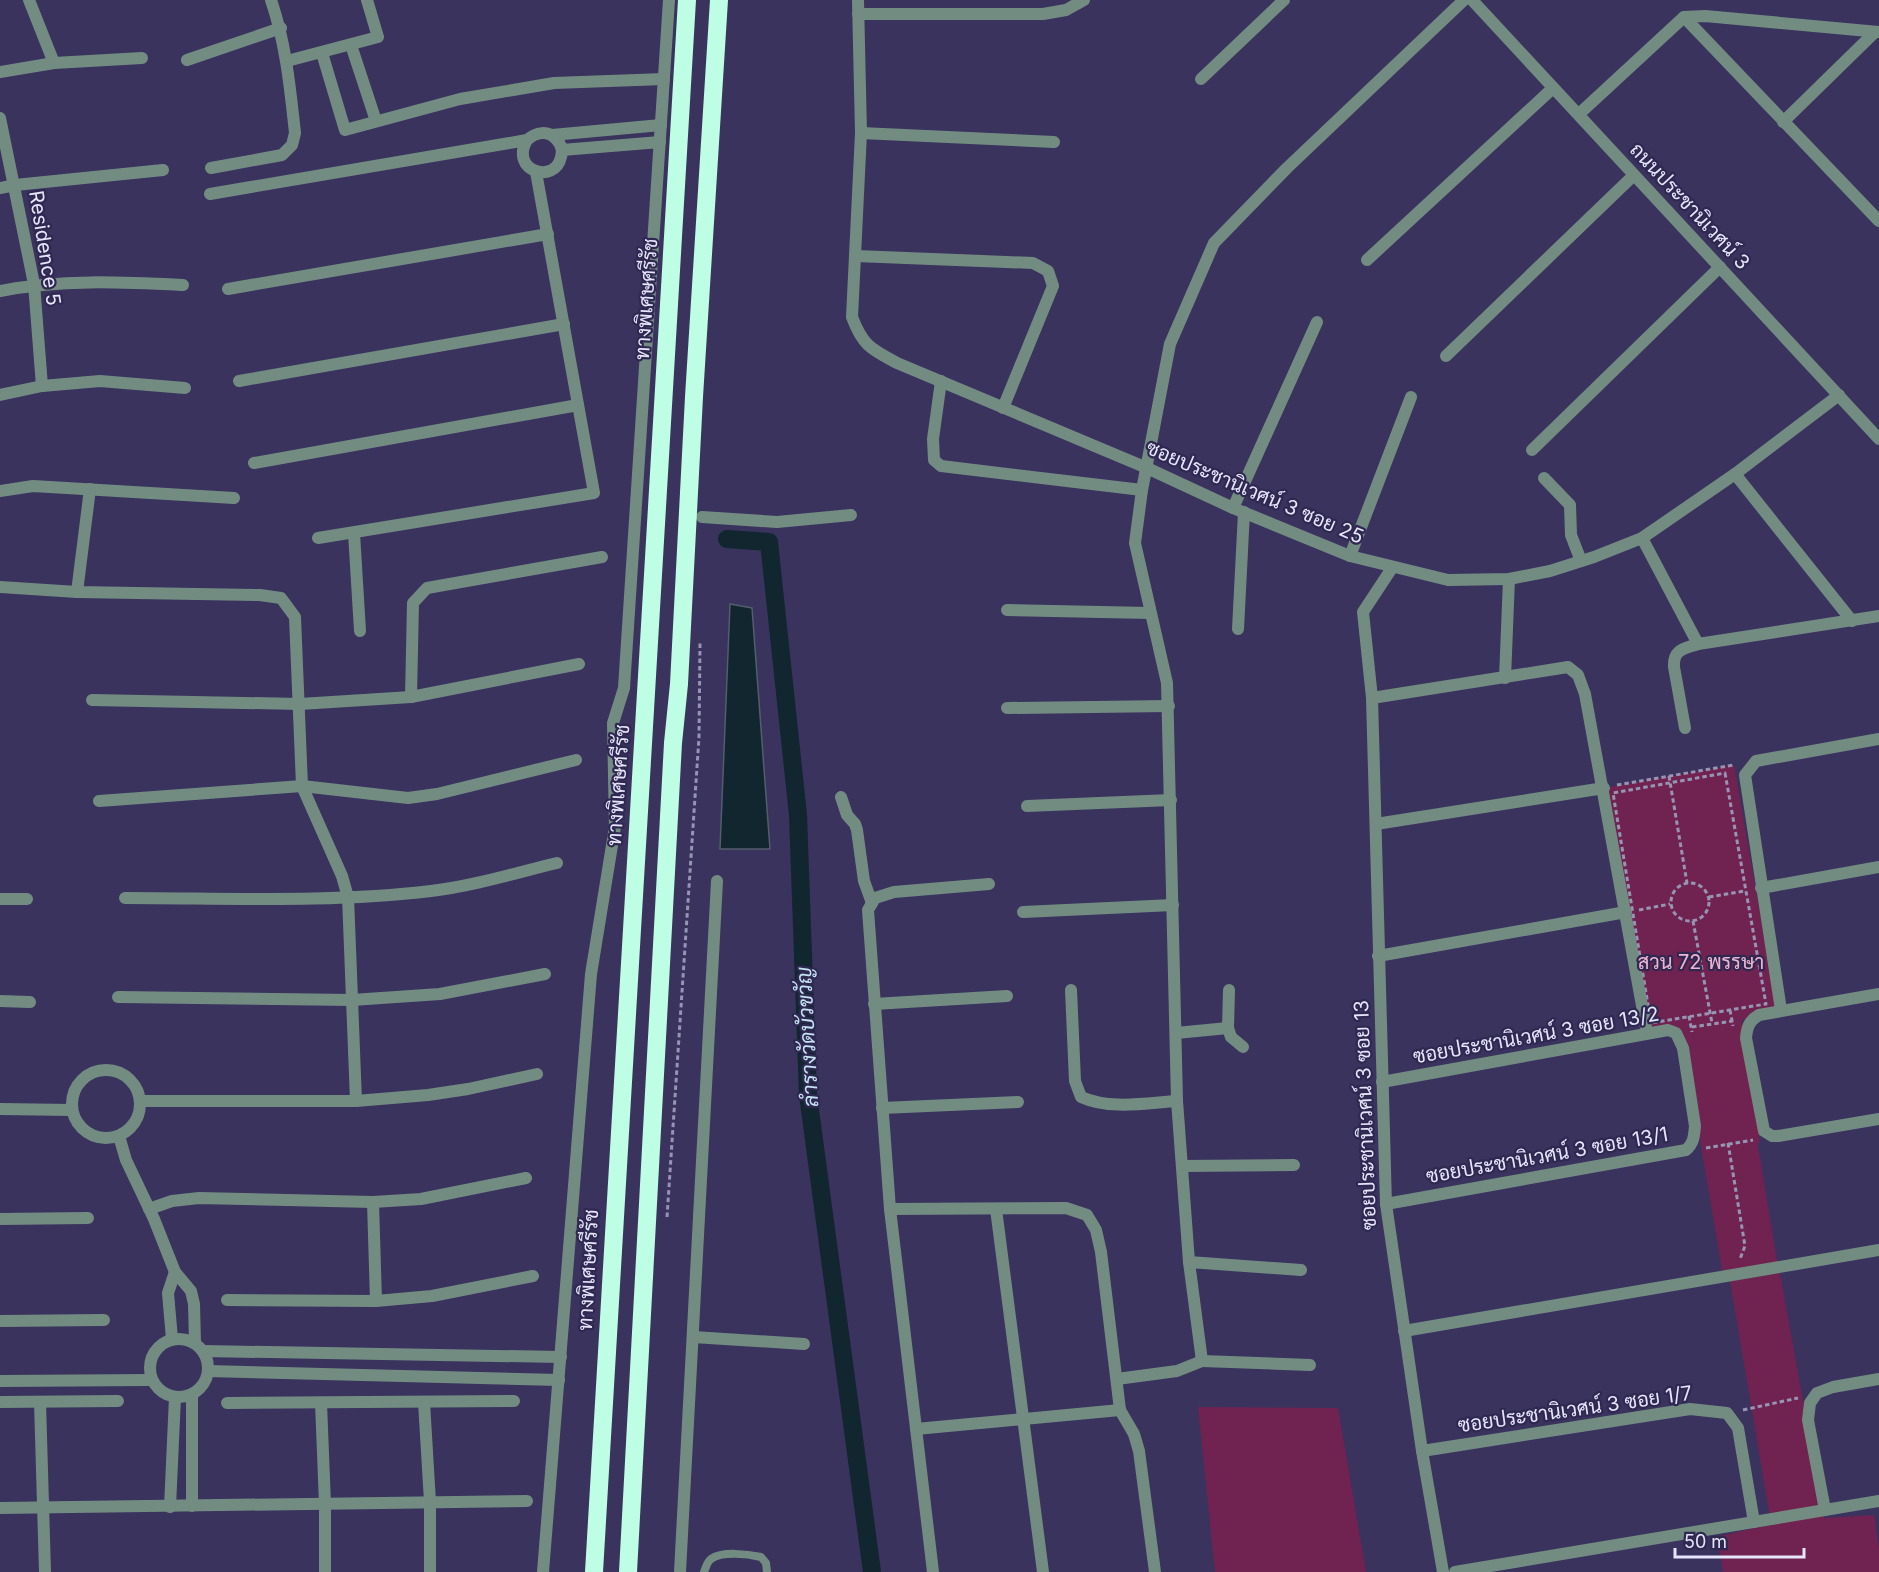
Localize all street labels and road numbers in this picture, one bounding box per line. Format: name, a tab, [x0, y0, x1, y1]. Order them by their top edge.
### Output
street label: ถนนประชานิเวศน์ 3	[1625, 136, 1756, 274]
street label: Residence 5	[24, 189, 66, 307]
street label: ทางพิเศษศรีรัช	[629, 237, 662, 361]
street label: ซอยประชานิเวศน์ 3 ซอย 25	[1143, 433, 1368, 549]
street label: ทางพิเศษศรีรัช	[601, 723, 634, 847]
street label: ซอยประชานิเวศน์ 3 ซอย 13	[1347, 1000, 1381, 1230]
street label: ซอยประชานิเวศน์ 3 ซอย 13/2	[1411, 1000, 1661, 1068]
street label: ซอยประชานิเวศน์ 3 ซอย 13/1	[1424, 1120, 1670, 1188]
street label: ทางพิเศษศรีรัช	[572, 1209, 603, 1331]
street label: ซอยประชานิเวศน์ 3 ซอย 1/7	[1456, 1379, 1694, 1437]

